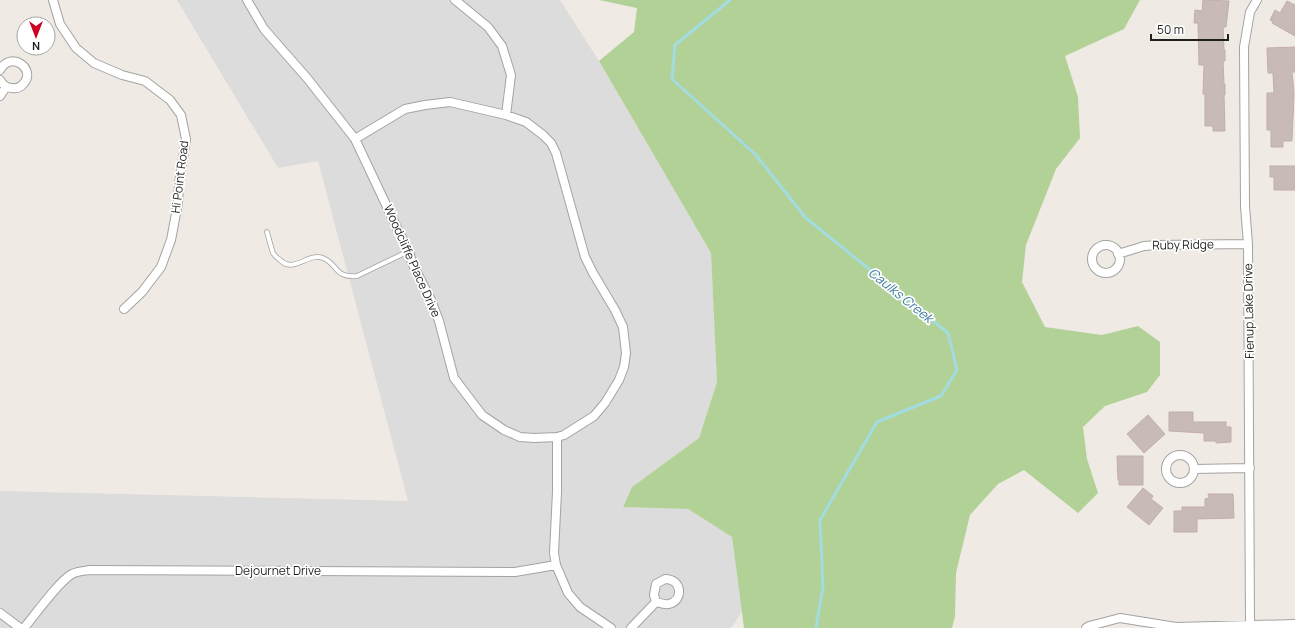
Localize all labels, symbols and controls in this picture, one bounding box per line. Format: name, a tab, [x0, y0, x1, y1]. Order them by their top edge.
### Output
north arrow	[16, 16, 56, 56]
scale bar	[1151, 16, 1228, 42]
text: 50 m	[1157, 21, 1184, 38]
text: N	[32, 39, 40, 54]
street label: Hi Point Road	[167, 140, 192, 214]
street label: Woodcliffe Place Drive	[380, 202, 445, 320]
street label: Ruby Ridge	[1152, 235, 1214, 254]
water label: Caulks Creek	[865, 263, 939, 328]
street label: Fienup Lake Drive	[1239, 263, 1258, 359]
street label: Dejournet Drive	[235, 562, 321, 579]

